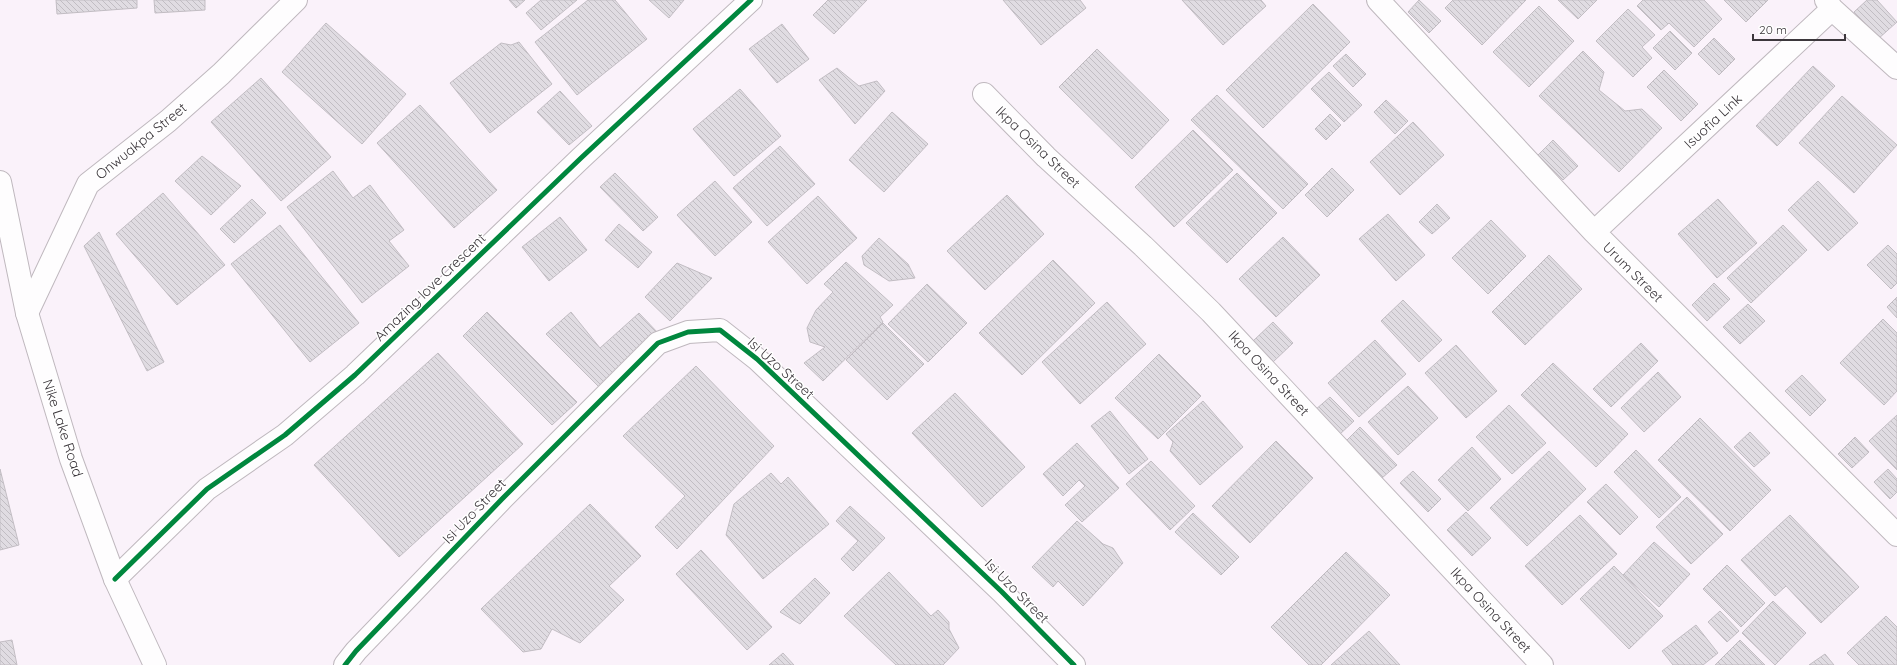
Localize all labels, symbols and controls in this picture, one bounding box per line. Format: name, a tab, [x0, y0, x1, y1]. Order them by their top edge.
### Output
scale bar	[1753, 16, 1845, 42]
text: 20 m	[1759, 22, 1787, 37]
street label: Isuofia Link	[1680, 90, 1746, 152]
street label: Onwuakpa Street	[92, 99, 191, 183]
street label: Ikpa Osina Street	[992, 102, 1084, 192]
street label: Amazing love Crescent	[371, 229, 490, 345]
street label: Urum Street	[1599, 238, 1667, 306]
street label: Ikpa Osina Street	[1225, 326, 1314, 420]
street label: Isi Uzo Street	[744, 333, 818, 403]
street label: Nike Lake Road	[39, 377, 87, 479]
street label: Isi Uzo Street	[438, 474, 510, 547]
street label: Isi Uzo Street	[981, 555, 1053, 627]
street label: Ikpa Osina Street	[1447, 563, 1536, 657]

